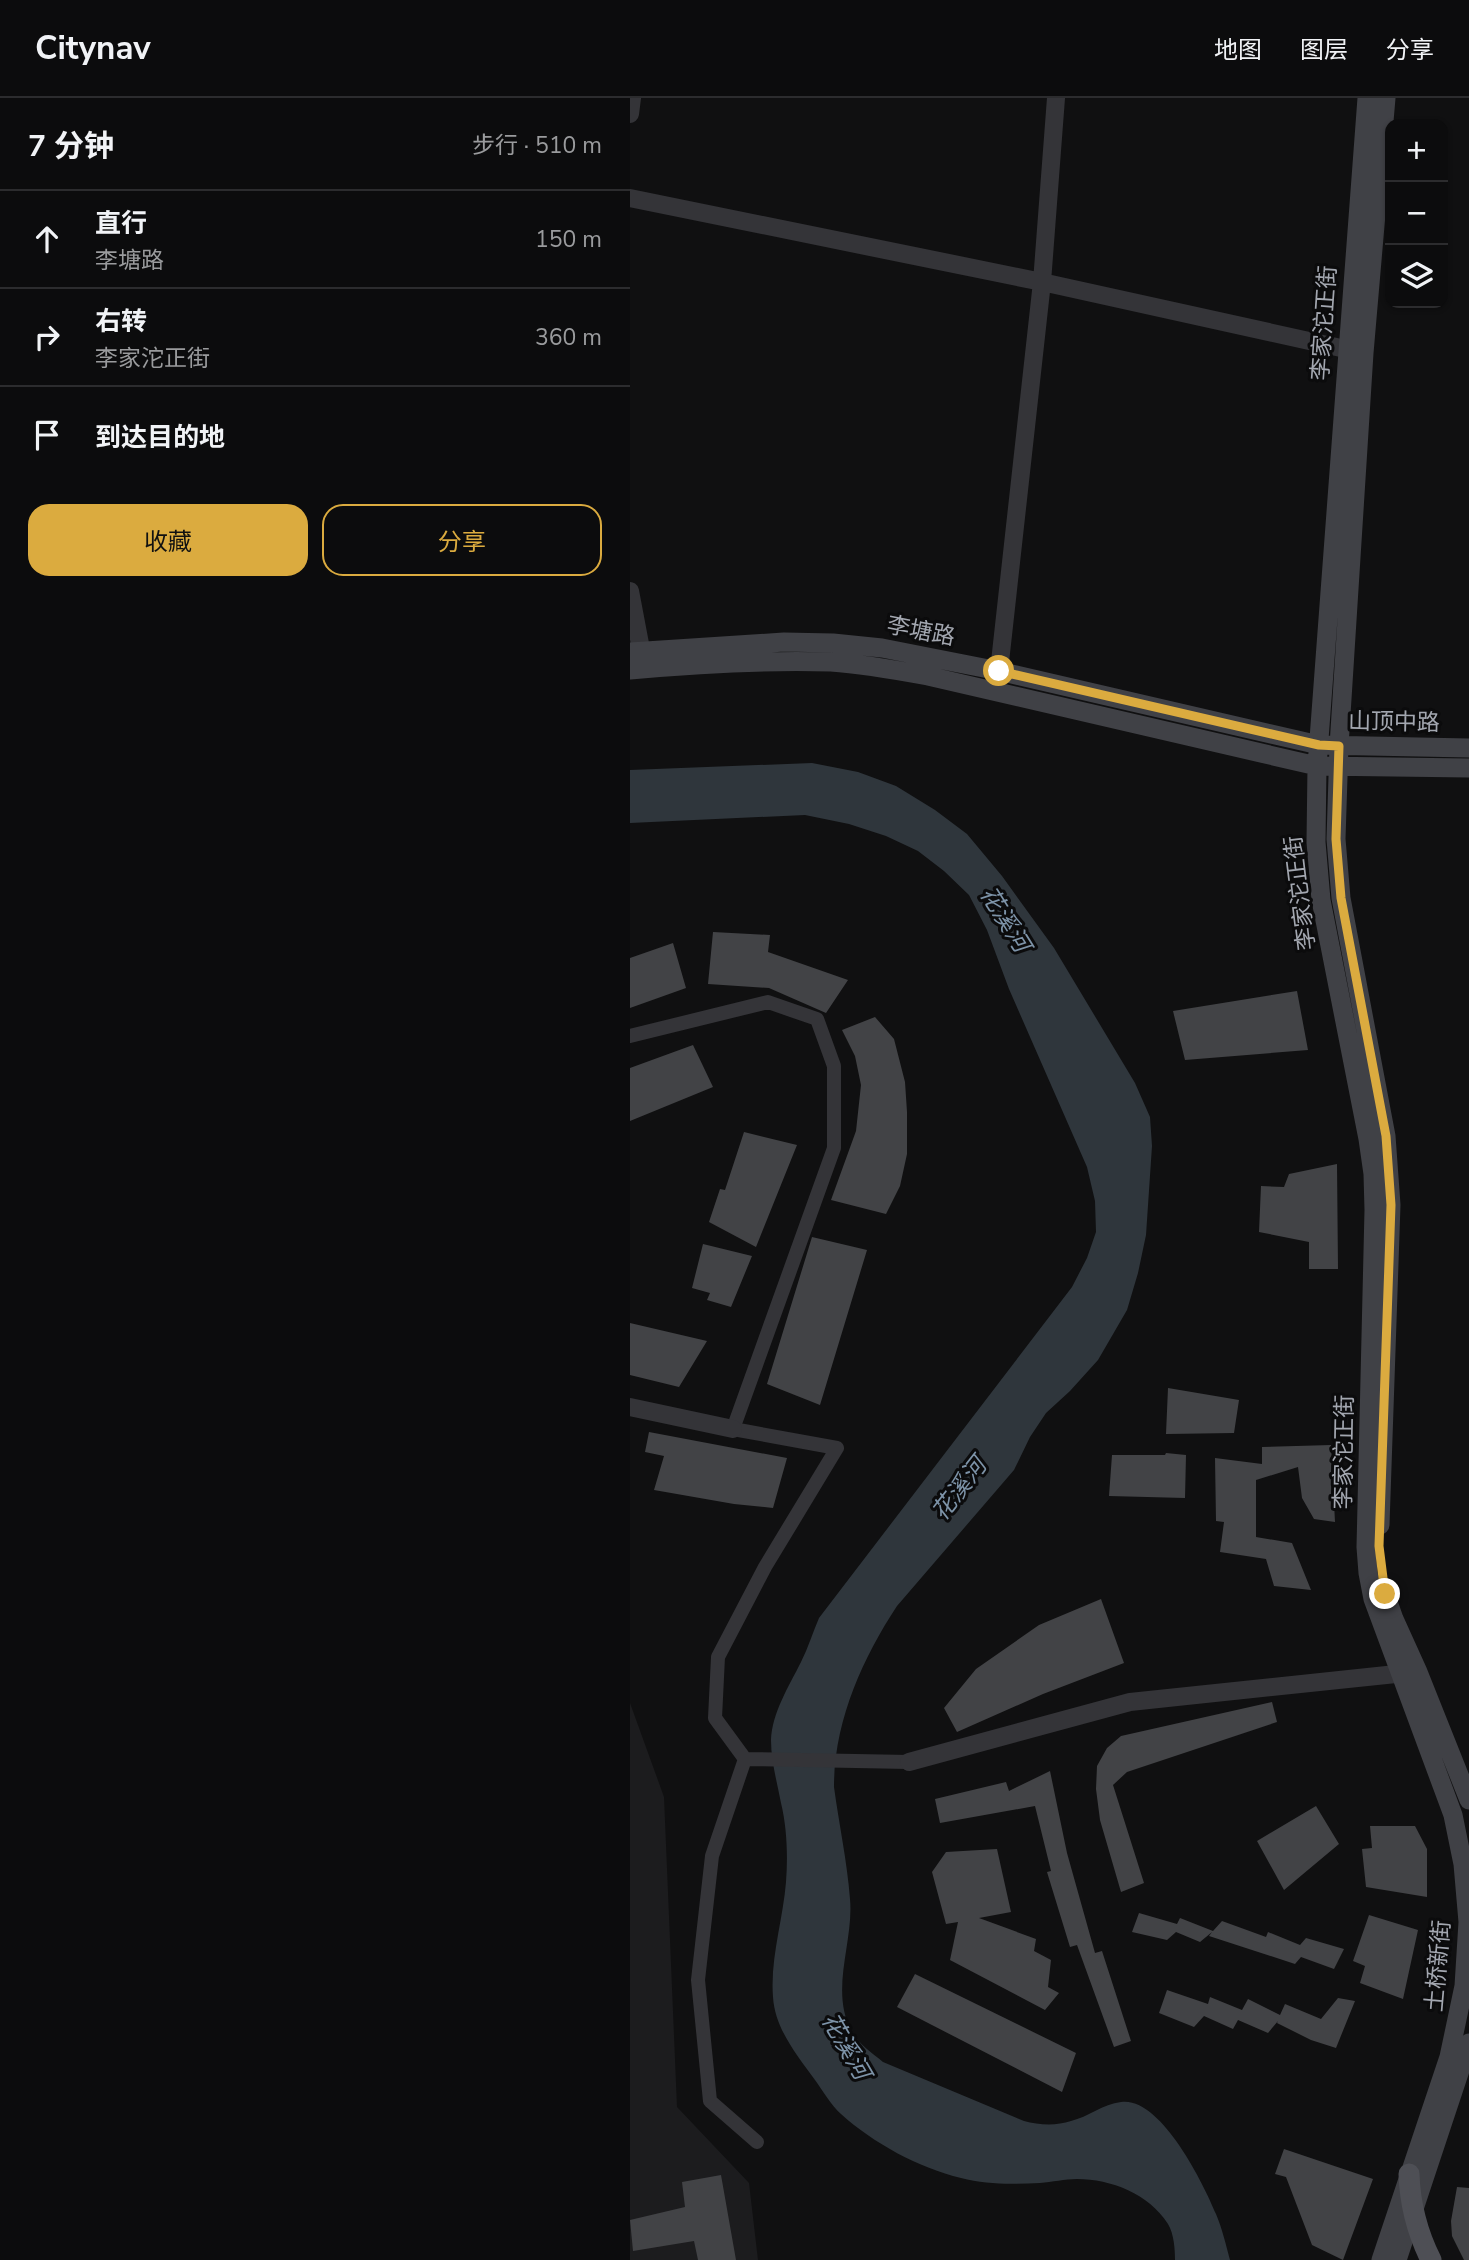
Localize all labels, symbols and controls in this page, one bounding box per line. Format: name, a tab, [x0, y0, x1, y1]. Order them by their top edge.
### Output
text: Citynav	[35, 26, 151, 71]
text: 地图	[1214, 34, 1262, 66]
text: 图层	[1300, 34, 1348, 66]
text: 分享	[1386, 34, 1434, 66]
map controls	[1385, 119, 1448, 308]
button: +	[1385, 119, 1448, 182]
text: 7 分钟	[28, 126, 114, 167]
text: 步行 · 510 m	[472, 130, 602, 161]
button: −	[1385, 182, 1448, 245]
text: 直行	[95, 206, 147, 241]
icon: ahead	[28, 220, 66, 258]
text: 150 m	[535, 224, 602, 255]
text: 李塘路	[95, 245, 164, 276]
button: layers	[1385, 245, 1448, 308]
street label: 李家沱正街	[1305, 265, 1343, 381]
text: 右转	[95, 304, 147, 339]
icon: right	[28, 318, 66, 356]
text: 360 m	[535, 322, 602, 353]
text: 李家沱正街	[95, 343, 210, 374]
icon: arrive	[28, 416, 66, 454]
text: 到达目的地	[95, 420, 225, 455]
button: 收藏	[28, 504, 308, 576]
button: 分享	[322, 504, 602, 576]
street label: 李塘路	[884, 609, 958, 653]
route start	[983, 655, 1014, 686]
street label: 山顶中路	[1348, 706, 1440, 738]
street label: 李家沱正街	[1278, 834, 1322, 952]
water label: 花溪河	[972, 880, 1040, 961]
street label: 李家沱正街	[1327, 1394, 1361, 1510]
water label: 花溪河	[924, 1448, 996, 1527]
route end	[1369, 1578, 1400, 1609]
street label: 土桥新街	[1419, 1919, 1457, 2013]
water label: 花溪河	[814, 2007, 880, 2089]

